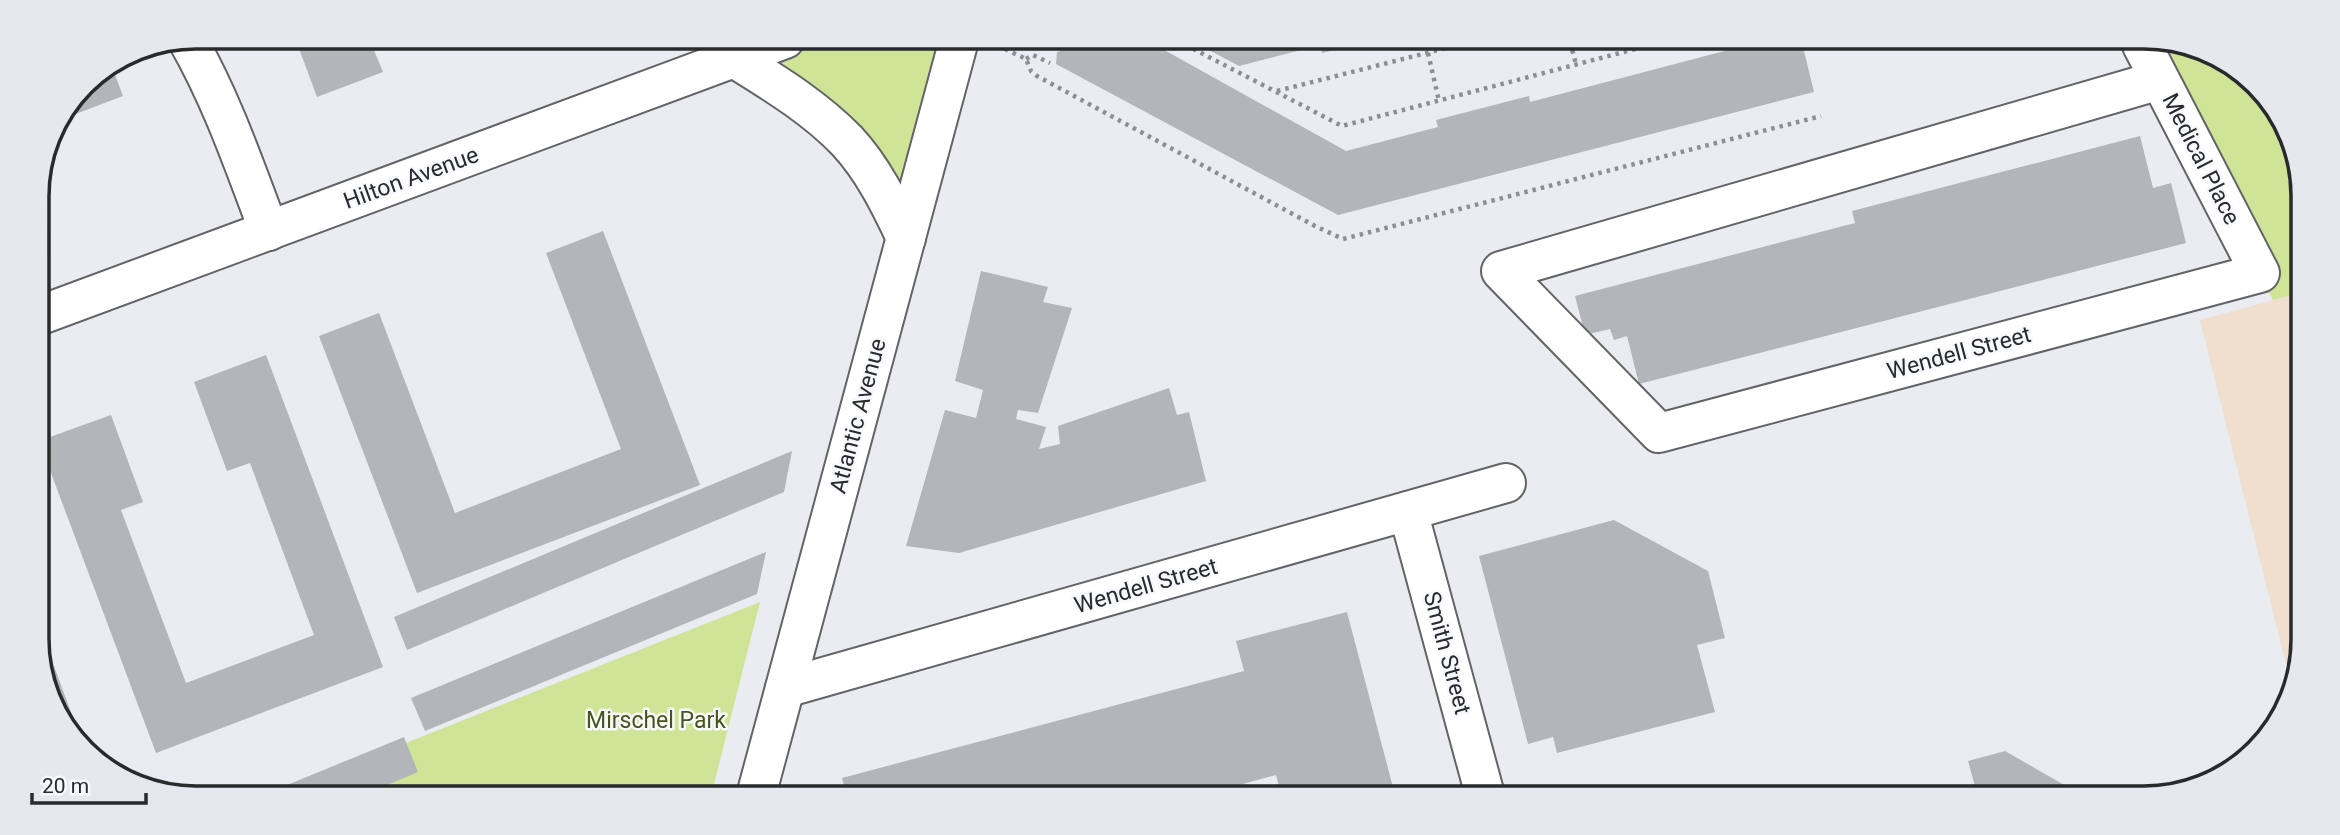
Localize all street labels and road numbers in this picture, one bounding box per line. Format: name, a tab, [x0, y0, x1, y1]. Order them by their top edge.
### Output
street label: Medical Place	[2156, 89, 2246, 229]
street label: Hilton Avenue	[340, 141, 482, 215]
street label: Wendell Street	[1884, 321, 2034, 385]
street label: Atlantic Avenue	[824, 336, 892, 496]
street label: Wendell Street	[1071, 553, 1221, 619]
street label: Smith Street	[1418, 589, 1476, 717]

